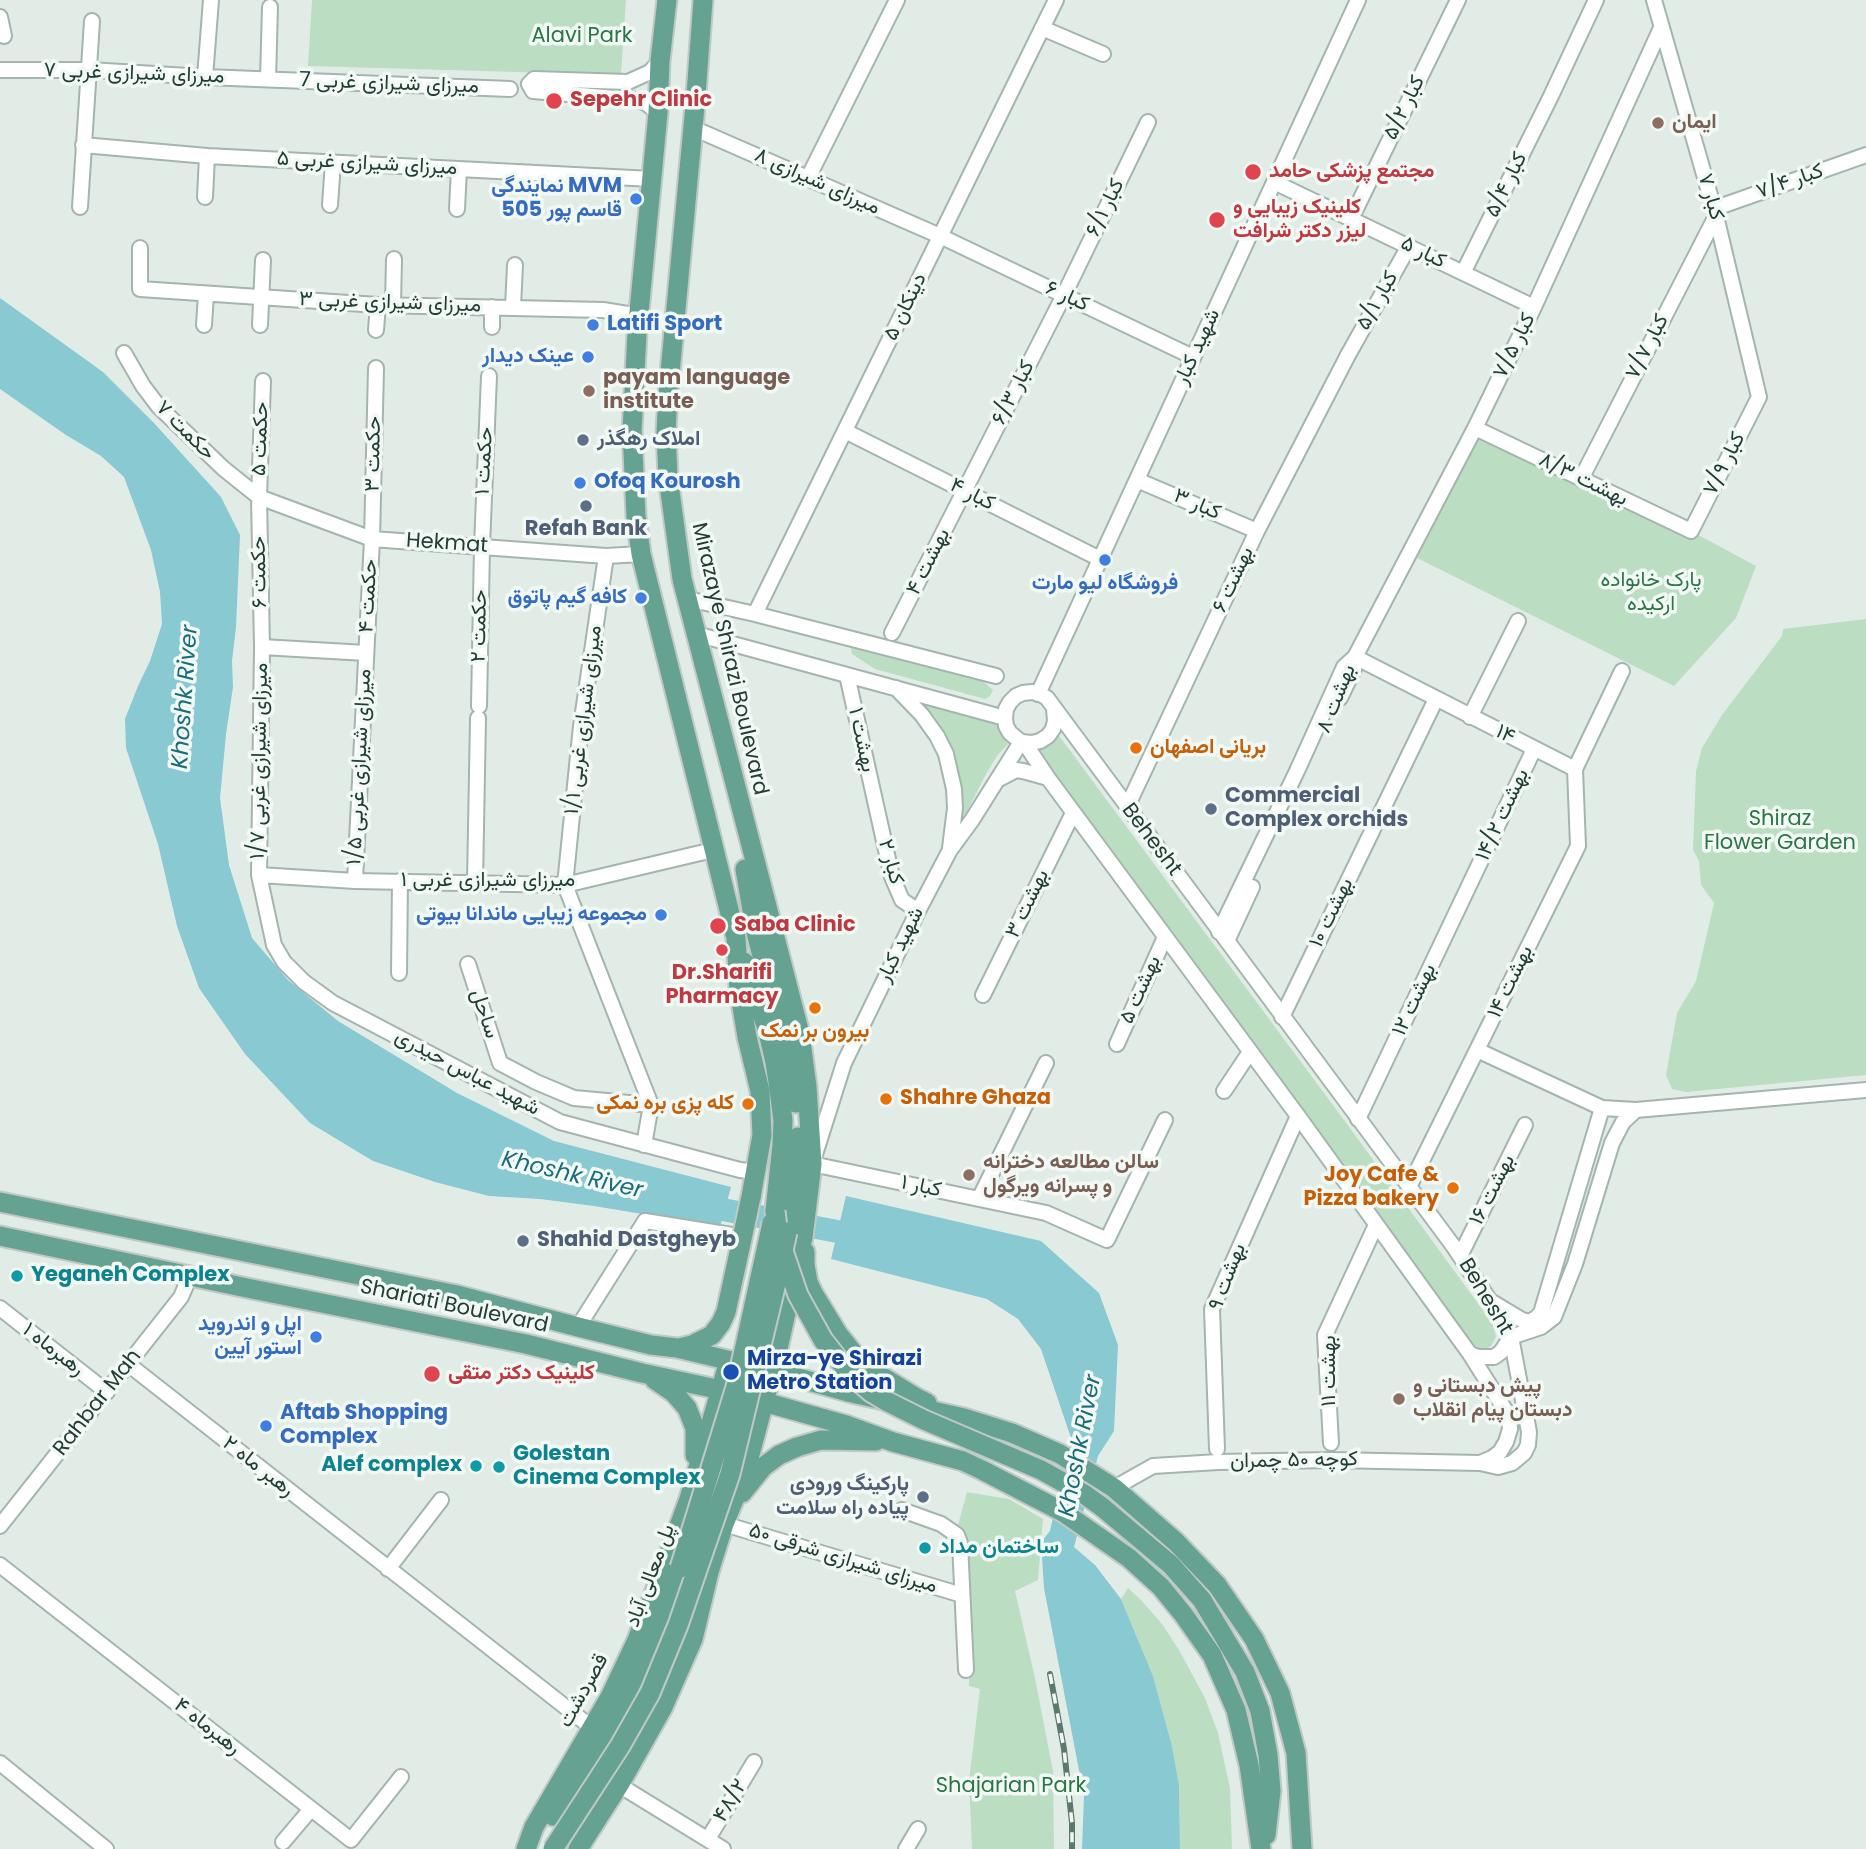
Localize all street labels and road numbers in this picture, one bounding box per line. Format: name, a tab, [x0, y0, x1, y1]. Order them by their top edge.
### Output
street label: ۷ میرزای شیرازی غربی	[43, 58, 225, 90]
street label: میرزای شیرازی غربی 7	[299, 68, 479, 100]
street label: ۵/۲ کبار	[1379, 72, 1431, 144]
street label: ۸ میرزای شیرازی	[750, 143, 884, 221]
street label: ۵ میرزای شیرازی غربی	[276, 147, 458, 181]
street label: ۵/۴ کبار	[1480, 148, 1534, 222]
street label: ۷/۴ کبار	[1753, 159, 1827, 205]
street label: ۷ کبار	[1691, 171, 1729, 223]
street label: ۶/۱ کبار	[1081, 175, 1131, 241]
street label: ۵ کبار	[1396, 231, 1450, 275]
street label: ۵/۱ کبار	[1352, 267, 1404, 335]
street label: ۵ دینکان	[879, 269, 933, 345]
street label: ۶ کبار	[1041, 276, 1093, 318]
street label: ۳ میرزای شیرازی غربی	[299, 287, 481, 319]
street label: شهید کبار	[1170, 305, 1226, 389]
street label: ۷/۵ کبار	[1488, 309, 1542, 383]
street label: ۷/۷ کبار	[1621, 310, 1675, 384]
street label: ۶/۳ کبار	[987, 357, 1041, 429]
street label: ۷ حکمت	[150, 396, 220, 466]
street label: ۵ حکمت	[247, 401, 275, 477]
street label: ۳ حکمت	[361, 416, 387, 492]
street label: ۱ حکمت	[471, 426, 499, 496]
street label: ۷/۹ کبار	[1698, 428, 1752, 500]
street label: بهشت ۸/۳	[1534, 448, 1632, 512]
street label: ۴ کبار	[945, 473, 999, 517]
street label: ۳ کبار	[1170, 484, 1224, 526]
street label: Mirazaye Shirazi Boulevard	[685, 520, 773, 798]
street label: ۴ بهشت	[902, 524, 956, 600]
street label: Hekmat	[405, 529, 489, 559]
street label: ۶ حکمت	[247, 536, 273, 608]
street label: ۶ بهشت	[1208, 543, 1260, 617]
street label: ۴ حکمت	[354, 558, 384, 634]
street label: ۲ حکمت	[467, 589, 493, 663]
street label: ۱/۱ میرزای شیرازی غربی	[560, 624, 608, 816]
street label: ۸ بهشت	[1312, 661, 1362, 737]
street label: ۱/۷ میرزای شیرازی غربی	[246, 662, 274, 860]
street label: ۱/۵ میرزای شیرازی غربی	[342, 668, 378, 866]
street label: ۱ بهشت	[842, 705, 880, 775]
street label: ۱۴	[1491, 720, 1519, 750]
street label: ۱۴/۲ بهشت	[1471, 765, 1535, 865]
street label: Behesht	[1116, 799, 1186, 881]
street label: ۲ کبار	[872, 836, 908, 888]
street label: ۳ بهشت	[1001, 866, 1055, 942]
street label: ۱ میرزای شیرازی غربی	[401, 868, 575, 894]
street label: ۱۰ بهشت	[1304, 874, 1360, 952]
street label: شهید کبار	[872, 903, 930, 987]
street label: ۱۴ بهشت	[1483, 942, 1539, 1022]
street label: ۵ بهشت	[1115, 952, 1167, 1028]
street label: ۱۲ بهشت	[1387, 960, 1443, 1040]
street label: ساحل	[464, 986, 504, 1042]
street label: شهید عباس حیدری	[390, 1024, 544, 1122]
street label: ۱۶ بهشت	[1465, 1151, 1521, 1229]
street label: ۱ کبار	[898, 1170, 944, 1204]
street label: ۹ بهشت	[1204, 1240, 1252, 1314]
street label: Behesht	[1452, 1254, 1518, 1340]
street label: Shariati Boulevard	[358, 1275, 550, 1339]
street label: ۱ رهبرماه	[17, 1318, 89, 1382]
street label: ۱۱ بهشت	[1317, 1335, 1343, 1407]
street label: Rahbar Mah	[49, 1345, 147, 1461]
street label: ۲ رهبر ماه	[217, 1431, 299, 1503]
street label: کوچه ۵۰ چمران	[1230, 1447, 1358, 1475]
street label: ۵۰ میرزای شیرازی شرقی	[746, 1518, 940, 1600]
street label: پل معالی آباد	[621, 1521, 681, 1631]
street label: قصردشت	[554, 1650, 614, 1732]
street label: ۴ رهبرماه	[169, 1693, 245, 1761]
street label: ۴۸/۲	[709, 1775, 753, 1827]

